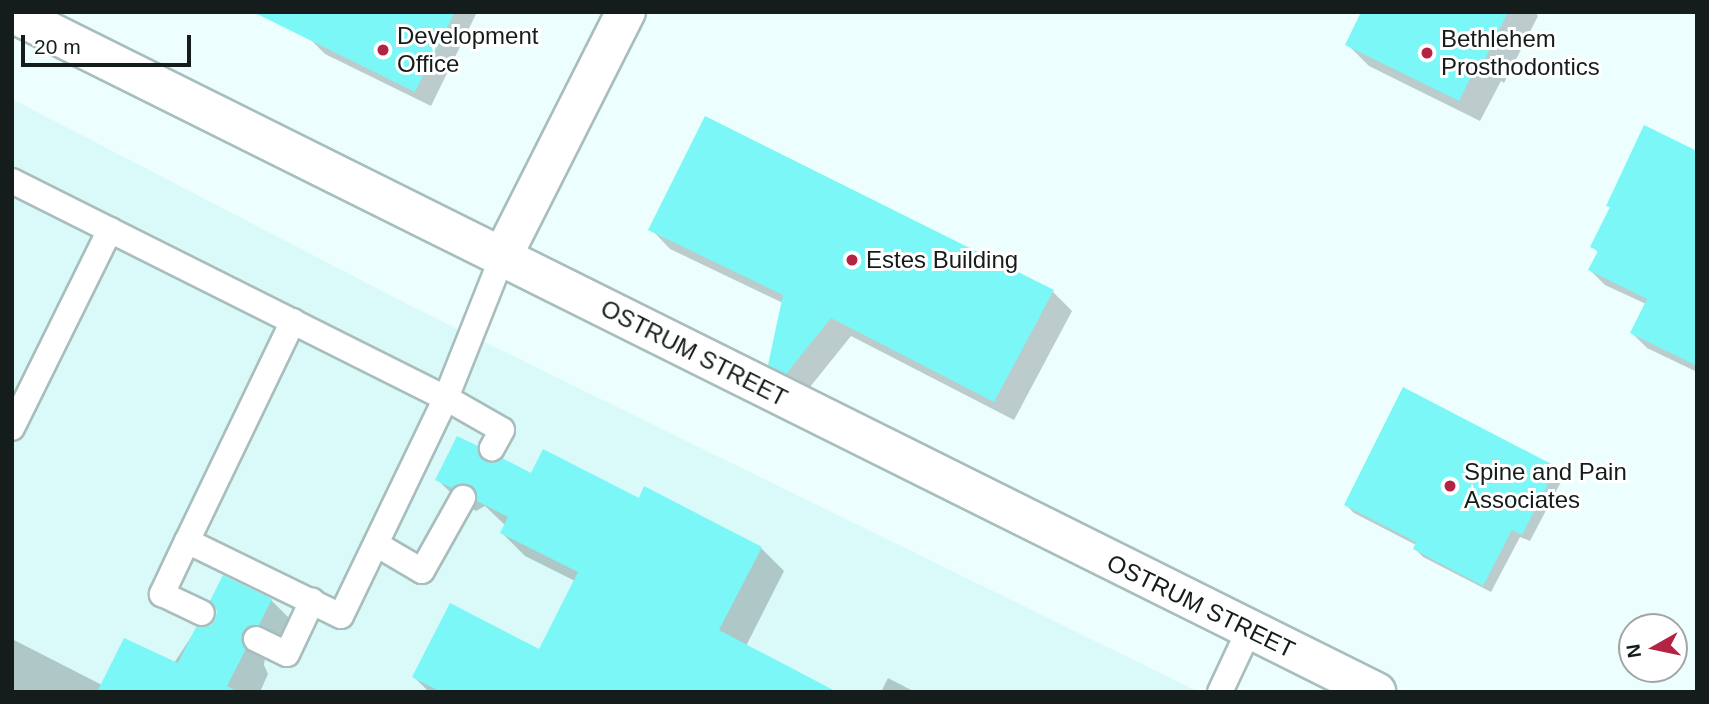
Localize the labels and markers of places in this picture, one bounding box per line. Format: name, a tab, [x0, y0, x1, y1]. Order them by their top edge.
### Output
place label: Development Office	[397, 22, 538, 78]
place label: Bethlehem Prosthodontics	[1441, 25, 1600, 81]
marker: Development Office	[375, 42, 391, 58]
marker: Bethlehem Prosthodontics	[1419, 45, 1435, 61]
place label: Estes Building	[866, 246, 1018, 274]
marker: Estes Building	[844, 252, 860, 268]
place label: Spine and Pain Associates	[1464, 458, 1627, 514]
marker: Spine and Pain Associates	[1442, 478, 1458, 494]

